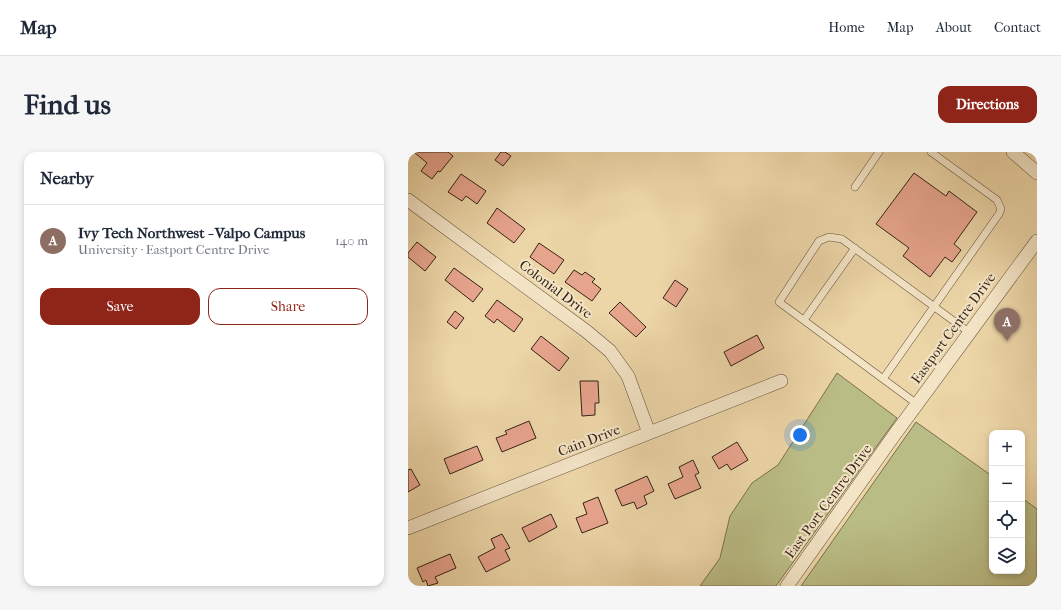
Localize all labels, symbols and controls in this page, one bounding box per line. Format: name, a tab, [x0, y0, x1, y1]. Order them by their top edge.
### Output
text: Map	[20, 17, 56, 39]
text: Home	[828, 19, 865, 36]
text: Map	[887, 19, 914, 36]
text: About	[936, 19, 972, 36]
text: Contact	[994, 19, 1041, 36]
button: Directions	[938, 86, 1037, 123]
text: Find us	[24, 88, 111, 121]
text: Nearby	[40, 168, 94, 188]
text: Ivy Tech Northwest - Valpo Campus	[78, 224, 305, 242]
text: A	[49, 233, 57, 248]
text: 140 m	[335, 233, 368, 248]
text: University · Eastport Centre Drive	[78, 242, 269, 257]
street label: Colonial Drive	[516, 256, 596, 322]
street label: Eastport Centre Drive	[907, 269, 999, 387]
button: Save	[40, 288, 200, 325]
button: Share	[208, 288, 368, 325]
pin: A	[994, 308, 1020, 341]
street label: Cain Drive	[556, 421, 623, 460]
your location	[790, 425, 810, 445]
map controls	[989, 430, 1025, 574]
button: +	[989, 430, 1025, 466]
street label: East Port Centre Drive	[781, 441, 876, 562]
button: −	[989, 466, 1025, 502]
button: locate	[989, 502, 1025, 538]
button: layers	[989, 538, 1025, 574]

